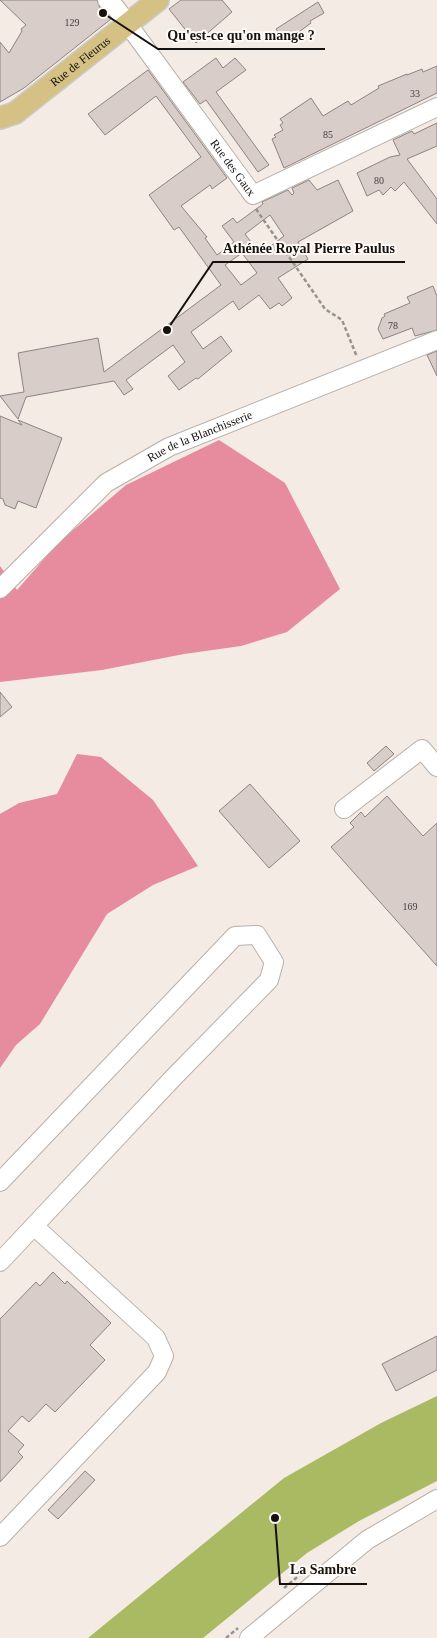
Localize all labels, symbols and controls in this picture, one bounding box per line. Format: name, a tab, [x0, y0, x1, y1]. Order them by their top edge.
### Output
house number: 129	[65, 17, 80, 28]
callout: Qu'est-ce qu'on mange ?	[158, 20, 325, 49]
text: Qu'est-ce qu'on mange ?	[167, 28, 315, 43]
street label: Rue de Fleurus	[47, 33, 113, 89]
house number: 33	[410, 88, 420, 99]
house number: 85	[323, 129, 333, 140]
street label: Rue des Gaux	[207, 136, 259, 199]
house number: 80	[374, 175, 384, 186]
callout: Athénée Royal Pierre Paulus	[213, 233, 405, 262]
text: Athénée Royal Pierre Paulus	[223, 241, 396, 256]
house number: 78	[388, 320, 398, 331]
street label: Rue de la Blanchisserie	[145, 407, 254, 465]
house number: 169	[403, 901, 418, 912]
callout: La Sambre	[280, 1555, 367, 1584]
text: La Sambre	[290, 1562, 356, 1577]

